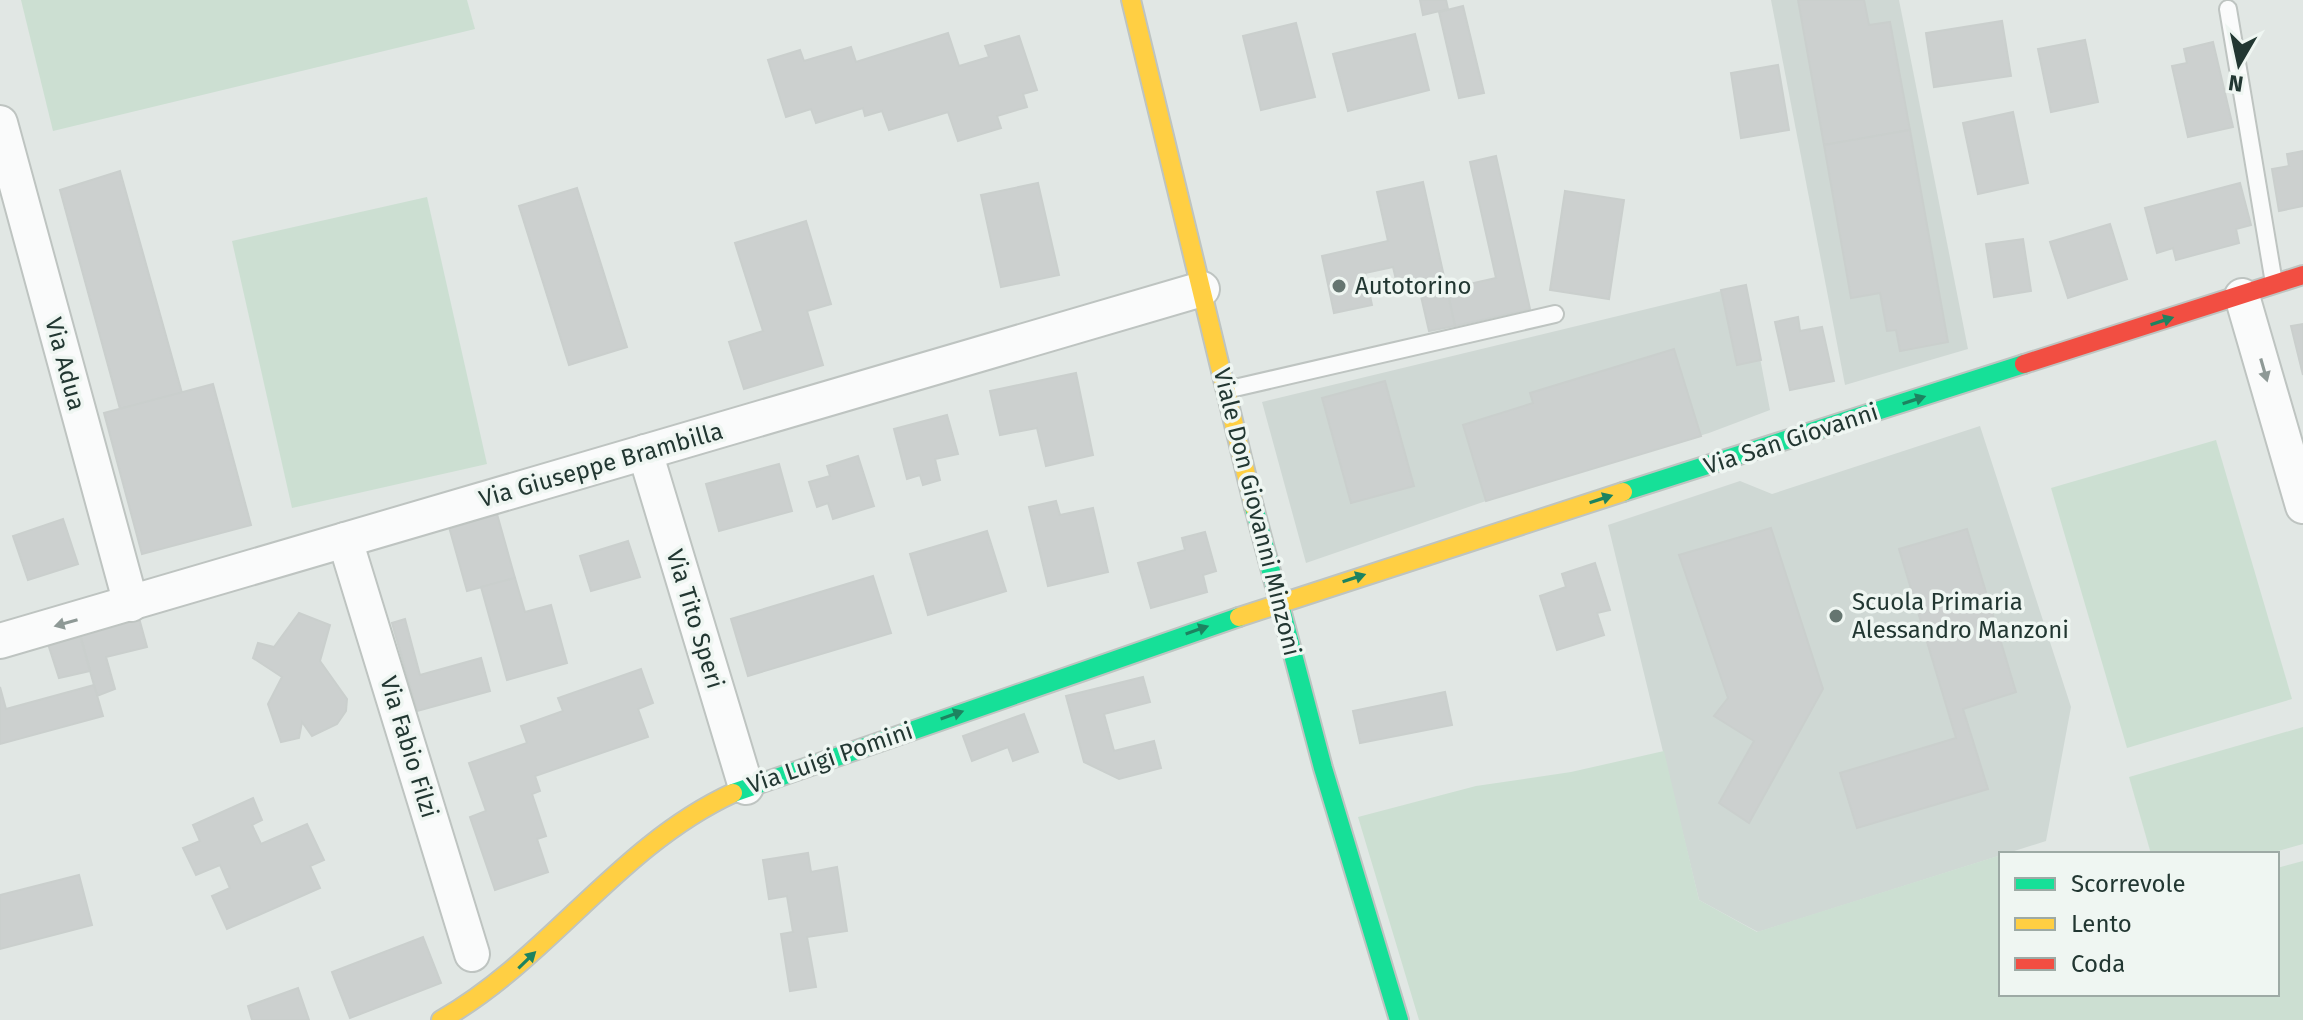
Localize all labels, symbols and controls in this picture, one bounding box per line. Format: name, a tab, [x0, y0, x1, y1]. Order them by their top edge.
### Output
north arrow	[2199, 24, 2279, 104]
text: N	[2227, 69, 2245, 98]
place label: Autotorino	[1355, 272, 1471, 300]
marker: Autotorino	[1330, 277, 1348, 295]
one-way arrow	[2150, 314, 2174, 327]
street label: Via Adua	[39, 315, 91, 413]
one-way arrow	[2258, 359, 2271, 383]
street label: Viale Don Giovanni Minzoni	[1208, 365, 1306, 659]
one-way arrow	[1903, 393, 1927, 406]
street label: Via San Giovanni	[1700, 398, 1882, 480]
street label: Via Giuseppe Brambilla	[476, 417, 726, 513]
one-way arrow	[1590, 492, 1614, 505]
street label: Via Tito Speri	[661, 546, 729, 692]
one-way arrow	[1342, 571, 1366, 583]
place label: Scuola Primaria Alessandro Manzoni	[1852, 588, 2069, 644]
marker: Scuola Primaria Alessandro Manzoni	[1827, 607, 1845, 625]
one-way arrow	[53, 617, 77, 630]
one-way arrow	[1186, 624, 1210, 636]
street label: Via Fabio Filzi	[374, 673, 444, 821]
one-way arrow	[940, 709, 964, 721]
street label: Via Luigi Pomini	[744, 717, 916, 799]
legend	[1999, 852, 2279, 996]
text: Scorrevole	[2071, 870, 2186, 898]
text: Lento	[2071, 910, 2132, 938]
text: Coda	[2071, 950, 2125, 978]
one-way arrow	[517, 951, 536, 970]

